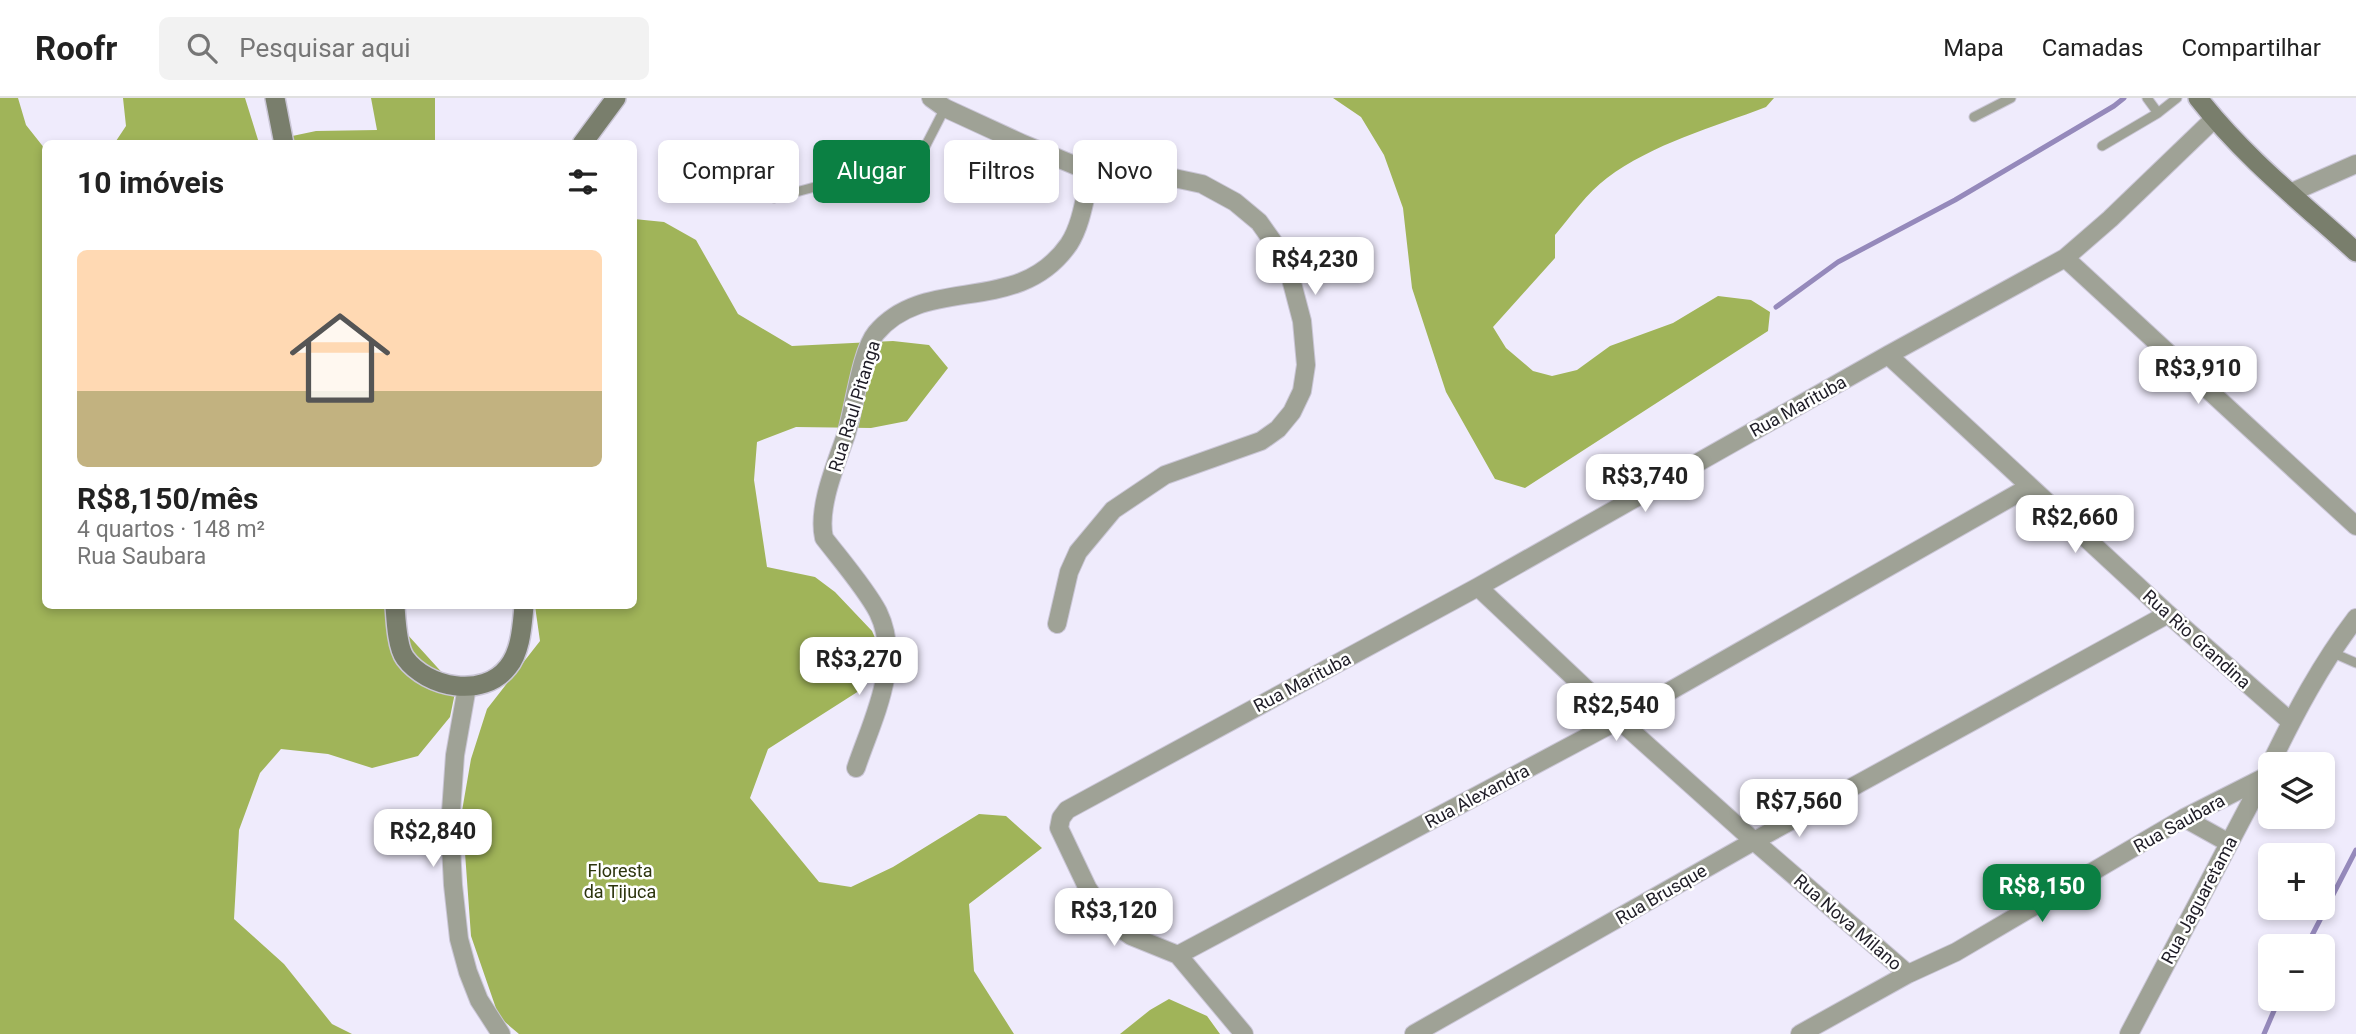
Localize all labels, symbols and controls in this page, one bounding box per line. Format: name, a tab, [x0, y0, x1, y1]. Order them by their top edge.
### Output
search box	[159, 17, 649, 80]
text: Roofr	[35, 29, 117, 68]
icon: search	[183, 29, 221, 67]
text: Pesquisar aqui	[239, 33, 411, 63]
text: Mapa	[1943, 34, 2004, 62]
text: Camadas	[2042, 34, 2143, 62]
text: Compartilhar	[2181, 34, 2321, 62]
chip: Comprar	[658, 140, 799, 203]
chip: Alugar	[813, 140, 930, 203]
chip: Filtros	[944, 140, 1059, 203]
chip: Novo	[1073, 140, 1177, 203]
icon: filters	[564, 163, 602, 201]
text: 10 imóveis	[77, 165, 224, 200]
pin: R$4,230	[1250, 238, 1380, 297]
text: R$4,230	[1272, 246, 1358, 273]
icon: home	[277, 295, 403, 421]
street label: Rua Raul Pitanga	[824, 338, 884, 474]
pin: R$3,910	[2133, 346, 2263, 406]
text: R$3,910	[2155, 355, 2241, 382]
street label: Rua Marituba	[1746, 371, 1850, 441]
pin: R$3,740	[1580, 454, 1710, 514]
text: R$3,740	[1602, 463, 1688, 490]
text: R$8,150/mês	[77, 481, 258, 516]
pin: R$2,660	[2010, 496, 2140, 555]
text: R$2,660	[2032, 504, 2118, 531]
text: 4 quartos · 148 m²	[77, 516, 265, 543]
text: Rua Saubara	[77, 543, 206, 570]
street label: Rua Rio Grandina	[2139, 585, 2255, 693]
pin: R$3,270	[794, 638, 924, 697]
text: R$3,270	[816, 646, 902, 673]
street label: Rua Marituba	[1250, 648, 1354, 716]
pin: R$2,540	[1551, 684, 1681, 743]
text: R$2,540	[1573, 692, 1659, 719]
map controls	[2258, 752, 2335, 1011]
button: layers	[2258, 752, 2335, 829]
street label: Rua Alexandra	[1421, 760, 1533, 832]
pin: R$7,560	[1734, 780, 1864, 839]
text: R$7,560	[1756, 788, 1842, 815]
street label: Rua Saubara	[2130, 789, 2228, 857]
pin: R$2,840	[368, 810, 498, 869]
text: R$2,840	[390, 818, 476, 845]
street label: Rua Jaguaretama	[2156, 833, 2242, 967]
button: +	[2258, 843, 2335, 920]
park label: Floresta da Tijuca	[584, 860, 656, 902]
street label: Rua Brusque	[1612, 860, 1710, 928]
pin: R$8,150	[1977, 864, 2107, 924]
street label: Rua Nova Milano	[1790, 870, 1906, 974]
text: R$8,150	[1999, 873, 2085, 900]
pin: R$3,120	[1049, 888, 1179, 948]
text: R$3,120	[1071, 897, 1157, 924]
button: −	[2258, 934, 2335, 1011]

